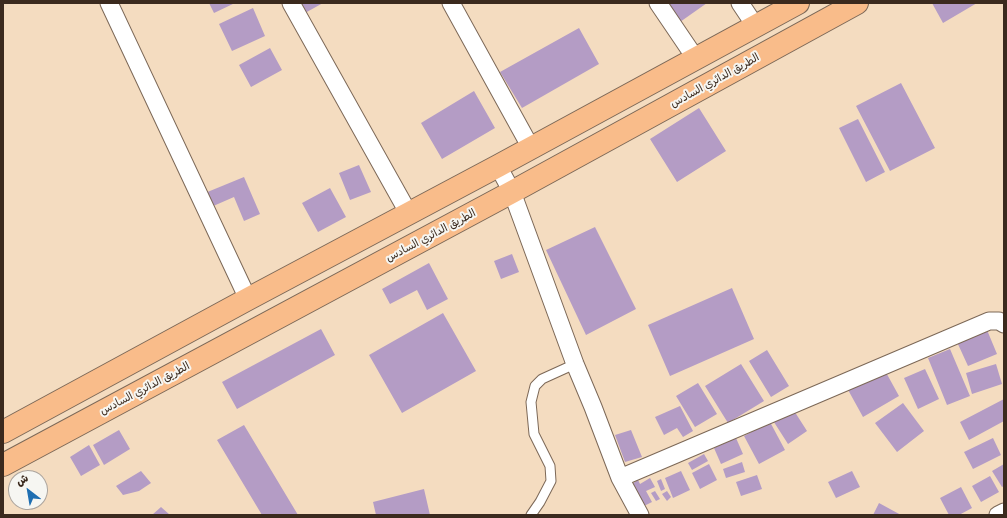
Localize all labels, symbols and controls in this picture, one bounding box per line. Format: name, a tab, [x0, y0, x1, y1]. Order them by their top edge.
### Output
street label: الطريق الدائري السادس	[668, 51, 762, 111]
street label: الطريق الدائري السادس	[384, 207, 478, 265]
street label: الطريق الدائري السادس	[98, 360, 192, 418]
text: ش	[12, 469, 32, 491]
north arrow	[8, 470, 48, 510]

